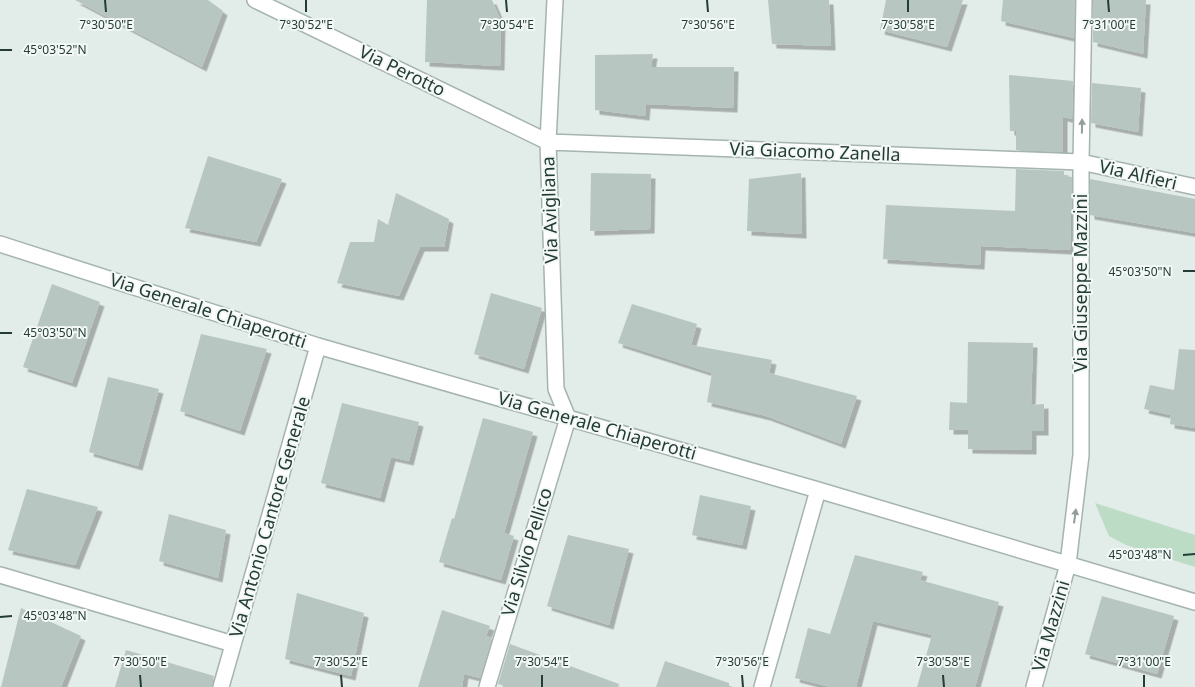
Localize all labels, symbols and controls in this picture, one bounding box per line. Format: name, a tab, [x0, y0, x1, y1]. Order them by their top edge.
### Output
text: 7°30'50"E	[79, 16, 133, 33]
text: 7°30'52"E	[279, 16, 333, 33]
text: 7°30'54"E	[480, 16, 534, 33]
text: 7°30'56"E	[681, 16, 735, 33]
text: 7°30'58"E	[881, 16, 935, 33]
text: 7°31'00"E	[1082, 16, 1136, 33]
street label: Via Perotto	[355, 39, 450, 101]
text: 45°03'52"N	[23, 41, 87, 58]
one-way arrow	[1078, 118, 1086, 134]
street label: Via Giacomo Zanella	[729, 136, 901, 166]
street label: Via Alfieri	[1097, 153, 1180, 195]
street label: Via Avigliana	[535, 156, 563, 264]
street label: Via Giuseppe Mazzini	[1068, 194, 1092, 372]
text: 45°03'50"N	[1108, 263, 1172, 280]
street label: Via Generale Chiaperotti	[107, 267, 310, 353]
text: 45°03'50"N	[23, 324, 87, 341]
street label: Via Generale Chiaperotti	[495, 385, 699, 465]
street label: Via Antonio Cantore Generale	[223, 393, 315, 640]
street label: Via Silvio Pellico	[495, 484, 557, 619]
one-way arrow	[1071, 508, 1079, 524]
text: 45°03'48"N	[1108, 546, 1172, 563]
street label: Via Mazzini	[1026, 577, 1075, 674]
text: 45°03'48"N	[23, 607, 87, 624]
text: 7°30'50"E	[113, 653, 167, 670]
text: 7°30'52"E	[314, 653, 368, 670]
text: 7°30'54"E	[515, 653, 569, 670]
text: 7°30'56"E	[715, 653, 769, 670]
text: 7°30'58"E	[916, 653, 970, 670]
text: 7°31'00"E	[1117, 653, 1171, 670]

